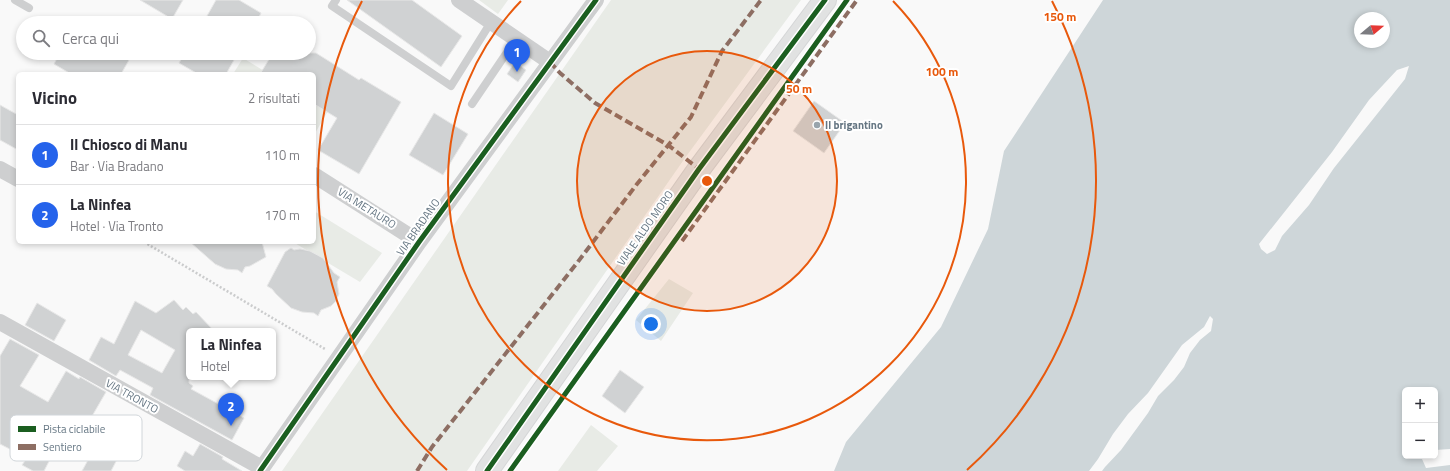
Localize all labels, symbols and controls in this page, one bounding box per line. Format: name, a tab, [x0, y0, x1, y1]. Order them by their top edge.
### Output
text: 150 m	[1044, 7, 1076, 26]
north arrow	[1354, 12, 1390, 48]
search box	[16, 16, 316, 60]
icon: search	[30, 27, 52, 49]
text: Cerca qui	[62, 27, 119, 50]
pin: 1	[504, 39, 530, 72]
text: 100 m	[926, 62, 958, 81]
text: 50 m	[786, 79, 812, 98]
text: Vicino	[32, 85, 77, 111]
text: 2 risultati	[248, 88, 300, 108]
place label: Il brigantino	[825, 117, 883, 133]
marker: Il brigantino	[812, 120, 822, 130]
text: Il Chiosco di Manu	[70, 133, 187, 156]
text: 1	[41, 145, 49, 165]
text: 110 m	[264, 145, 300, 165]
text: Bar · Via Bradano	[70, 156, 164, 176]
centre of rings	[700, 174, 714, 188]
street label: VIA METAURO	[335, 184, 399, 232]
street label: VIALE ALDO MORO	[613, 187, 677, 269]
text: La Ninfea	[70, 193, 131, 216]
street label: VIA BRADANO	[392, 195, 444, 259]
text: 2	[41, 205, 49, 225]
text: 170 m	[264, 205, 300, 225]
text: Hotel · Via Tronto	[70, 216, 163, 236]
your location	[641, 314, 661, 334]
popup	[186, 328, 276, 380]
text: La Ninfea	[200, 333, 262, 356]
text: Hotel	[200, 356, 230, 376]
street label: VIA TRONTO	[103, 375, 161, 417]
map controls	[1402, 387, 1438, 459]
button: +	[1402, 387, 1438, 423]
pin: 2	[218, 393, 244, 426]
legend	[10, 415, 142, 461]
text: Pista ciclabile	[43, 421, 106, 437]
button: −	[1402, 423, 1438, 459]
text: Sentiero	[43, 439, 82, 455]

